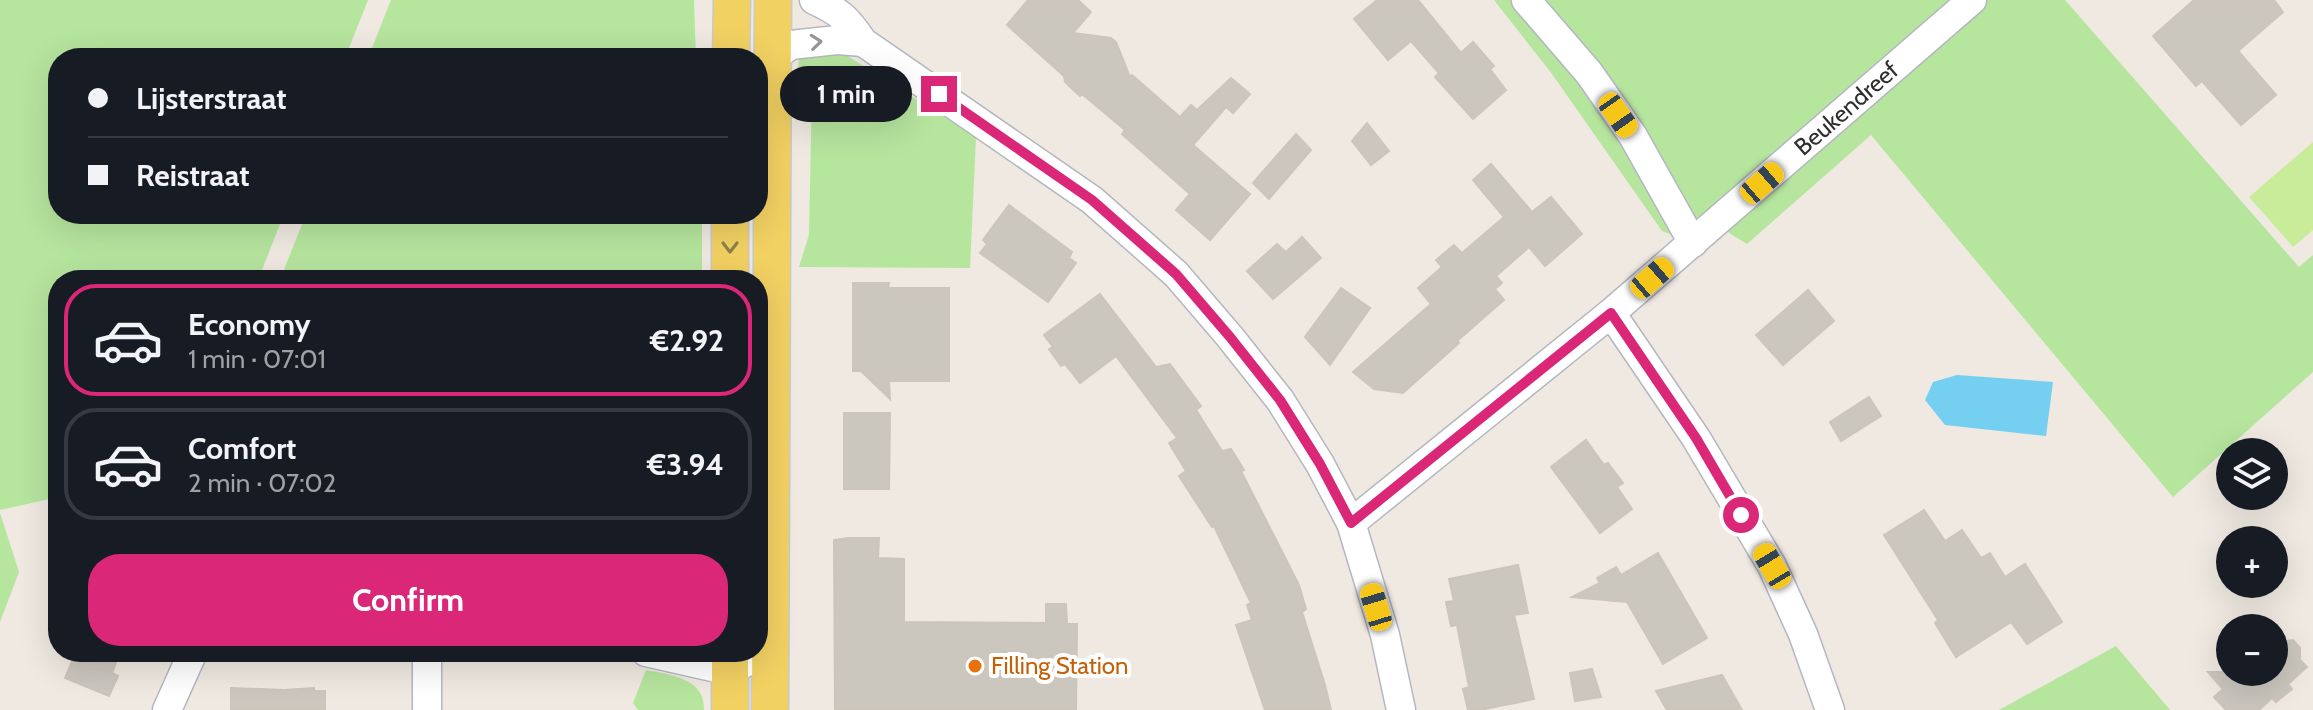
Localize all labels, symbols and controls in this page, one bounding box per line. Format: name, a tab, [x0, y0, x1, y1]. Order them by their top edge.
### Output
one-way arrow	[810, 34, 823, 51]
street label: Beukendreef	[1788, 55, 1904, 161]
callout: 1 min	[779, 66, 911, 122]
route end	[921, 76, 957, 112]
text: 1 min	[817, 78, 875, 110]
text: Lijsterstraat	[136, 80, 286, 117]
car	[1594, 88, 1642, 142]
text: Reistraat	[136, 157, 250, 194]
car	[1736, 158, 1788, 208]
one-way arrow	[721, 241, 739, 254]
car	[1626, 253, 1678, 303]
icon: car	[92, 304, 164, 376]
text: Economy	[188, 306, 311, 343]
text: €2.92	[650, 322, 724, 359]
text: 1 min · 07:01	[188, 343, 326, 375]
icon: car	[92, 428, 164, 500]
text: Comfort	[188, 430, 296, 467]
map controls	[2216, 438, 2288, 686]
button: layers	[2216, 438, 2288, 510]
text: €3.94	[647, 446, 724, 483]
text: 2 min · 07:02	[188, 467, 336, 499]
route start	[1723, 497, 1759, 533]
button: +	[2216, 526, 2288, 598]
car	[1749, 539, 1795, 593]
button: Confirm	[88, 554, 728, 646]
car	[1358, 581, 1394, 633]
button: −	[2216, 614, 2288, 686]
place label: Filling Station	[991, 651, 1128, 680]
marker: Filling Station	[966, 657, 984, 675]

